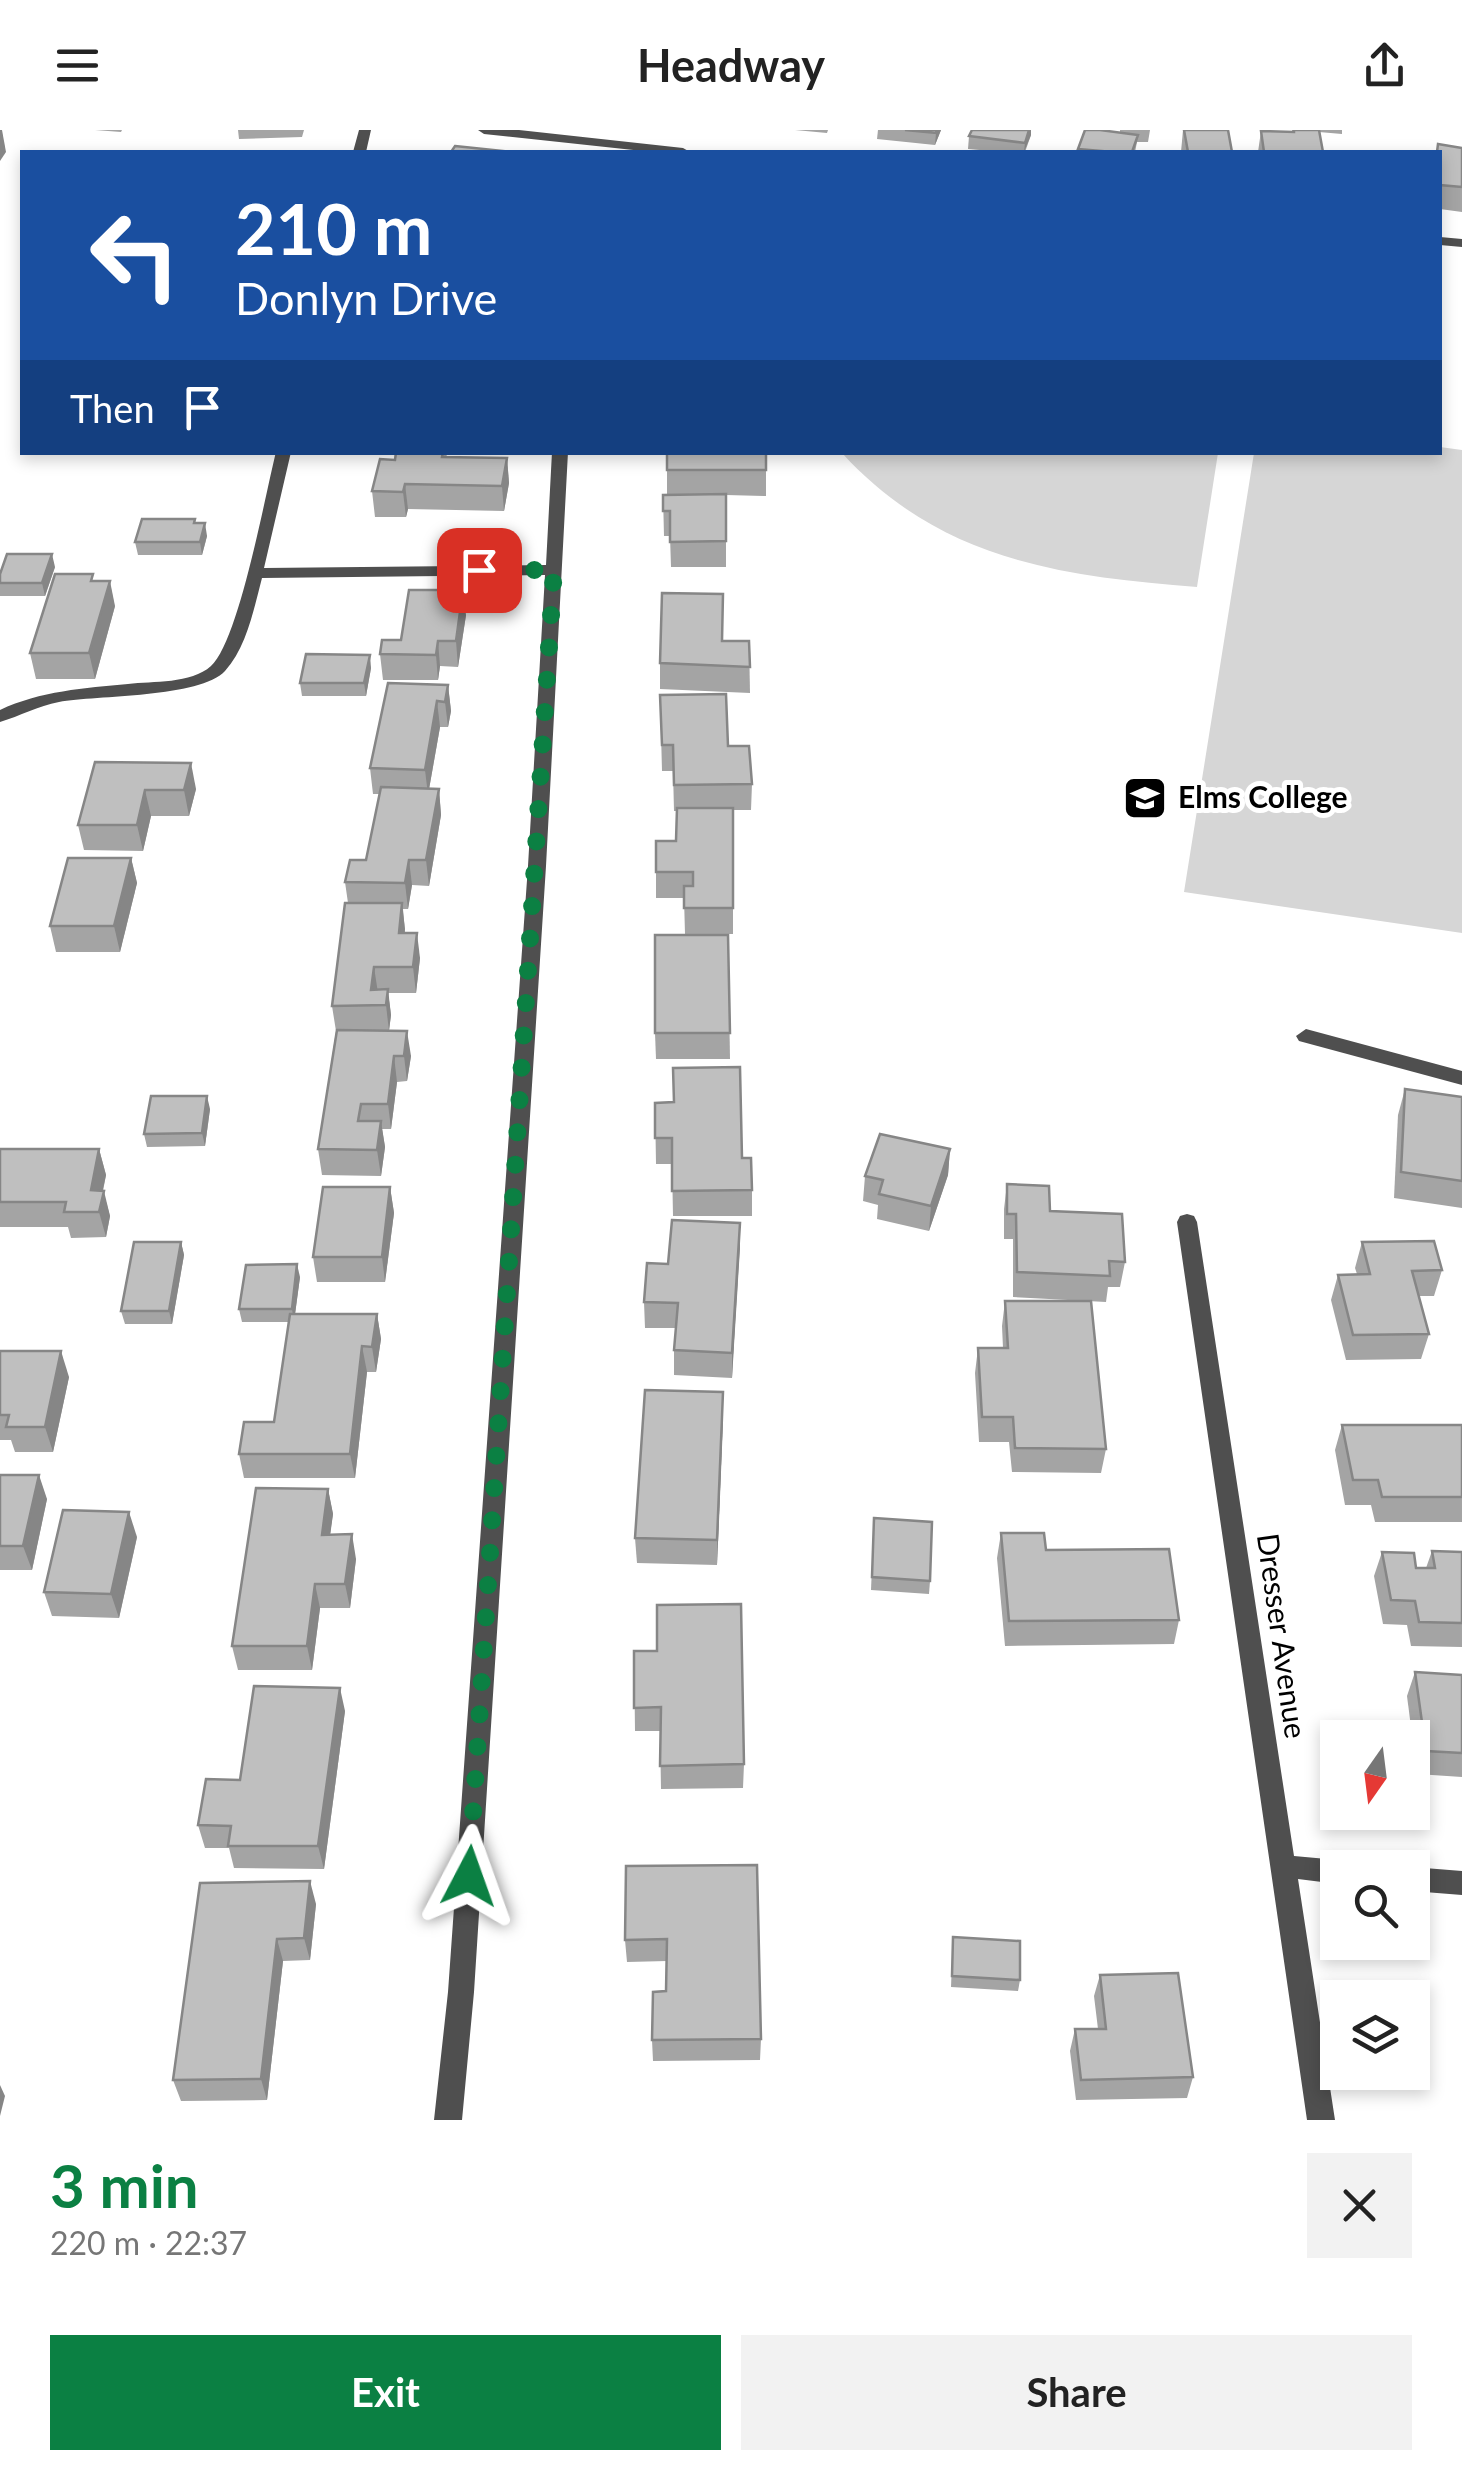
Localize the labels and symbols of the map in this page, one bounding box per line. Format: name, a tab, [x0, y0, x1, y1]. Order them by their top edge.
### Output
pin	[437, 528, 522, 613]
school or university icon: Elms College	[1122, 775, 1168, 821]
place label: Elms College	[1178, 778, 1348, 814]
street label: Dresser Avenue	[1251, 1531, 1315, 1741]
north arrow	[1320, 1720, 1430, 1830]
position arrow	[417, 1824, 521, 1928]

